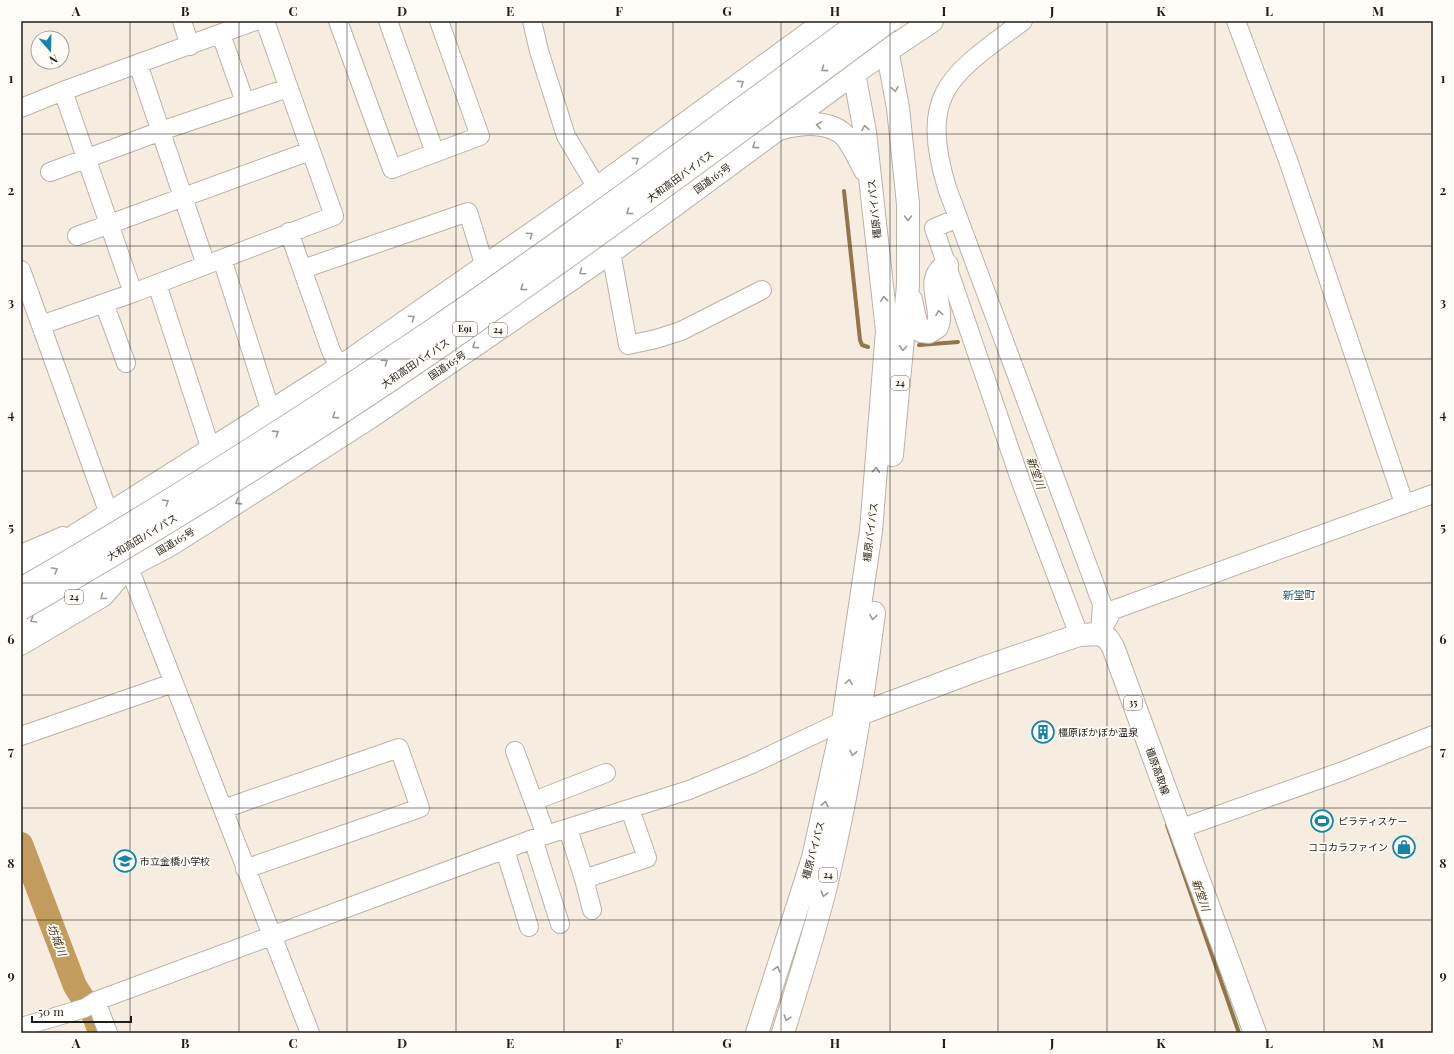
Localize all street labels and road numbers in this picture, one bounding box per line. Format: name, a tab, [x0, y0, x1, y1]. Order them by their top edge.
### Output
street label: 大和高田バイパス	[644, 147, 716, 205]
street label: 国道165号	[690, 160, 734, 196]
street label: 橿原バイパス	[864, 179, 884, 239]
road number: E91	[453, 322, 477, 336]
road number: 24	[489, 323, 507, 337]
street label: 大和高田バイパス	[378, 335, 452, 391]
street label: 国道165号	[425, 347, 469, 383]
road number: 24	[891, 376, 909, 390]
street label: 橿原バイパス	[859, 501, 881, 563]
street label: 大和高田バイパス	[104, 510, 180, 564]
street label: 国道165号	[153, 524, 197, 558]
road number: 24	[65, 590, 83, 604]
road number: 35	[1124, 696, 1142, 710]
street label: 橿原高取線	[1143, 745, 1173, 797]
street label: 橿原バイパス	[798, 819, 828, 881]
road number: 24	[819, 868, 837, 882]

